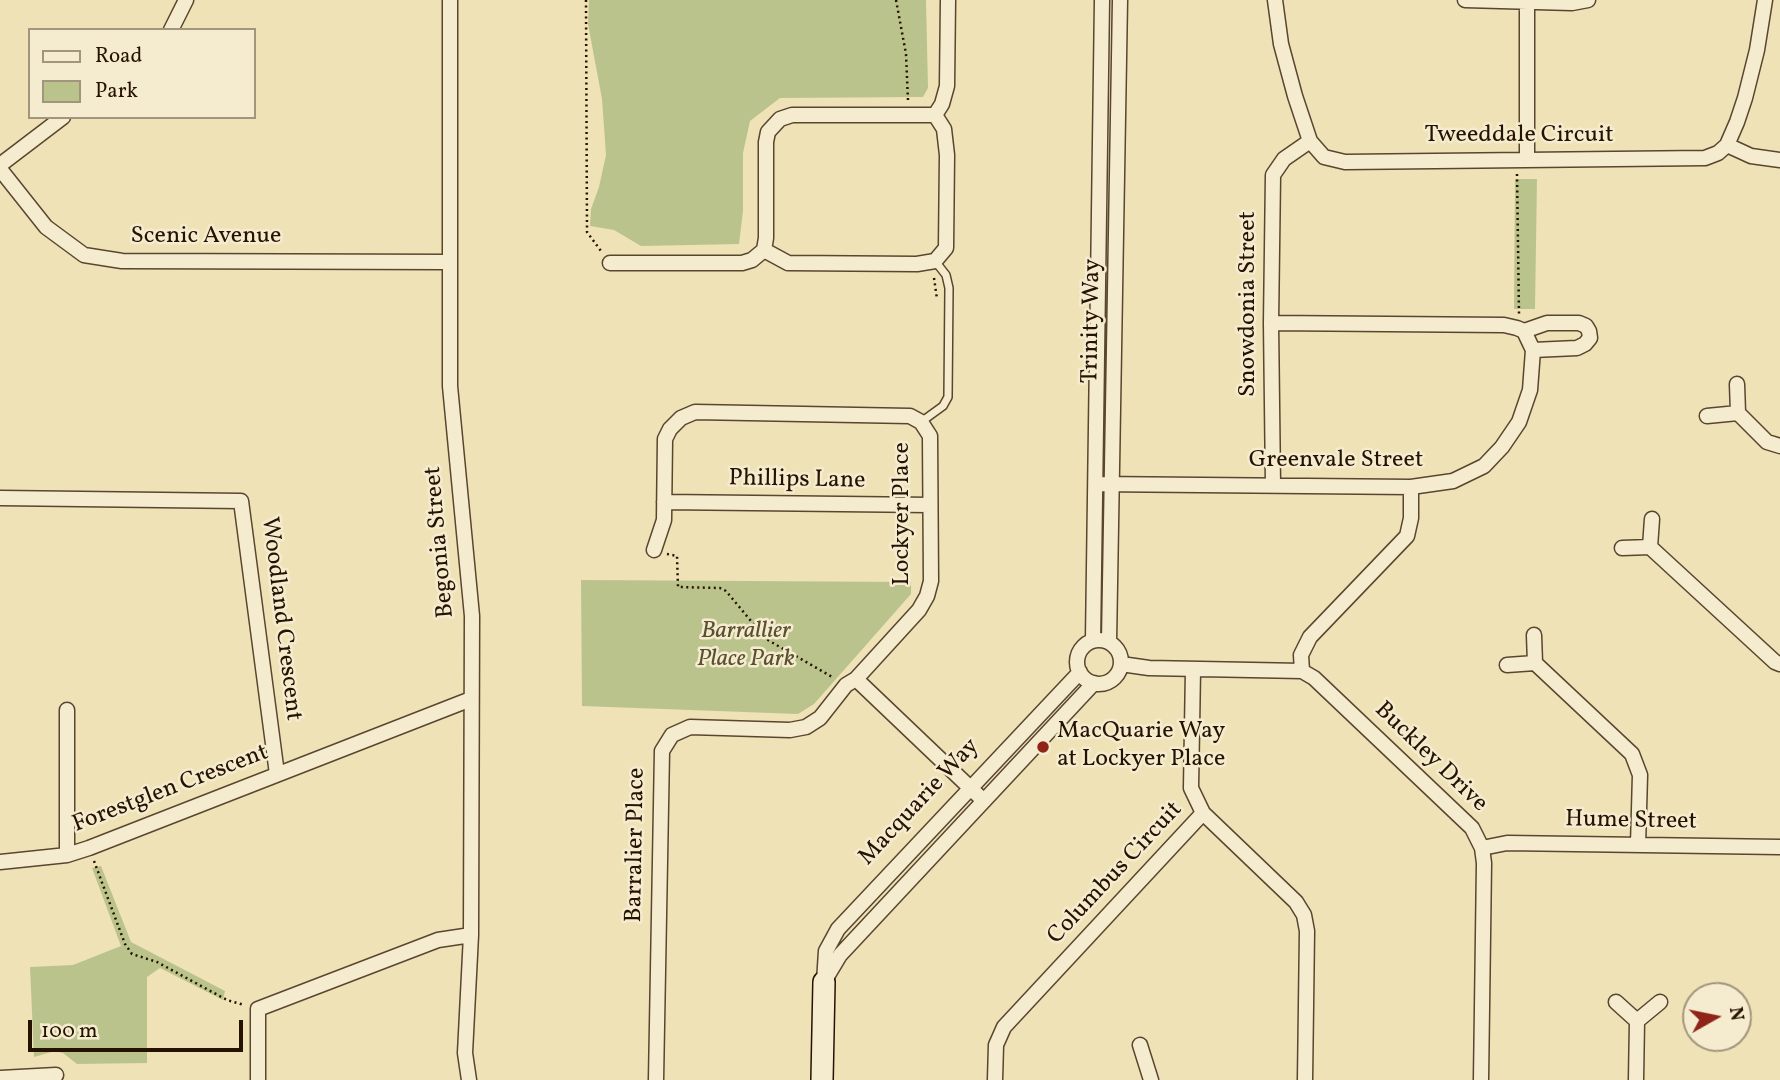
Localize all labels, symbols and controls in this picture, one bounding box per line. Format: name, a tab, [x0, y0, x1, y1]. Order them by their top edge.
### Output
legend	[28, 28, 256, 119]
text: Road	[95, 42, 142, 71]
text: Park	[95, 77, 138, 106]
street label: Tweeddale Circuit	[1424, 123, 1614, 151]
street label: Snowdonia Street	[1236, 211, 1264, 397]
street label: Scenic Avenue	[131, 224, 281, 252]
street label: Trinity Way	[1078, 258, 1108, 384]
street label: Lockyer Place	[890, 442, 918, 586]
street label: Greenvale Street	[1249, 448, 1423, 476]
street label: Begonia Street	[420, 465, 462, 619]
street label: Phillips Lane	[728, 465, 866, 497]
street label: Woodland Crescent	[253, 515, 307, 723]
park label: Barrallier Place Park	[697, 619, 795, 675]
street label: Buckley Drive	[1367, 697, 1493, 819]
place label: MacQuarie Way at Lockyer Place	[1057, 719, 1225, 775]
street label: Macquarie Way	[854, 733, 986, 873]
street label: Forestglen Crescent	[69, 739, 273, 841]
marker: MacQuarie Way at Lockyer Place	[1035, 739, 1051, 755]
street label: Barralier Place	[621, 767, 653, 923]
street label: Columbus Circuit	[1042, 797, 1190, 951]
street label: Hume Street	[1565, 806, 1697, 838]
north arrow	[1682, 982, 1752, 1052]
text: N	[1722, 1005, 1750, 1023]
scale bar	[32, 1006, 247, 1050]
text: 100 m	[41, 1017, 98, 1046]

